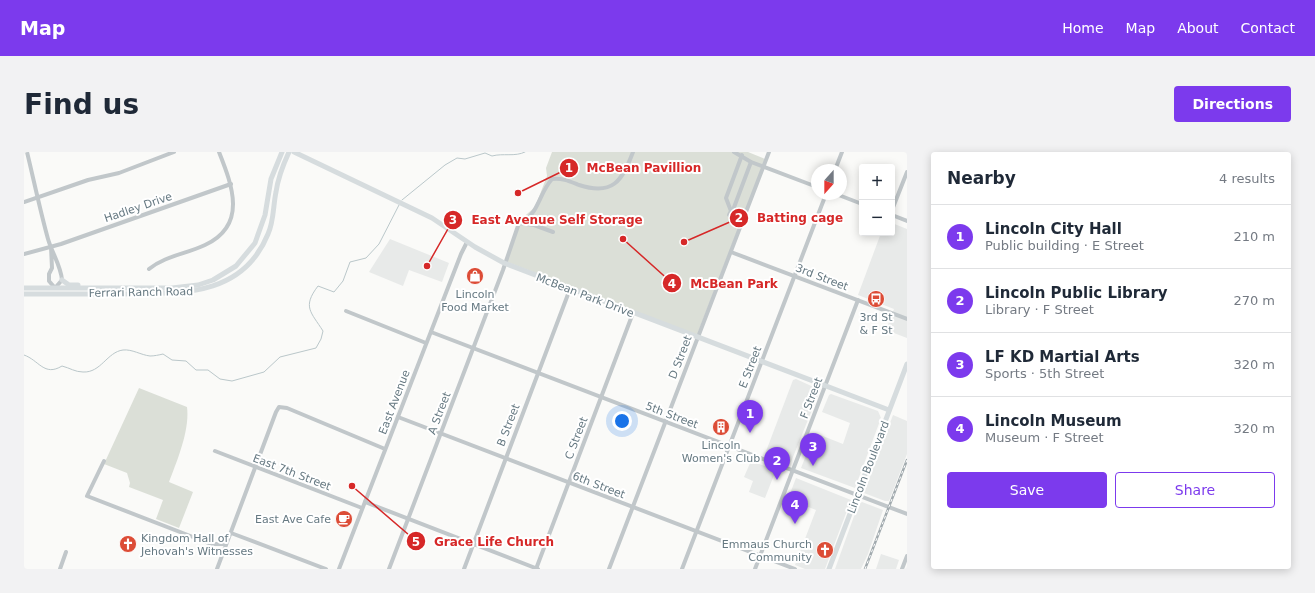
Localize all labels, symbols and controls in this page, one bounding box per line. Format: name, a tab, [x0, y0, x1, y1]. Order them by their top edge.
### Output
text: Map	[20, 17, 65, 39]
text: Home	[1062, 20, 1104, 36]
text: Map	[1126, 20, 1155, 36]
text: About	[1177, 20, 1219, 36]
text: Contact	[1241, 20, 1295, 36]
button: Directions	[1174, 86, 1291, 122]
text: Find us	[24, 88, 139, 121]
callout: McBean Pavillion	[559, 156, 710, 180]
text: 1	[565, 161, 573, 175]
text: McBean Pavillion	[587, 161, 701, 175]
north arrow	[811, 164, 847, 200]
map controls	[859, 164, 895, 236]
button: +	[859, 164, 895, 200]
text: Nearby	[947, 168, 1016, 188]
text: 4 results	[1219, 171, 1275, 186]
street label: Hadley Drive	[102, 190, 174, 225]
button: −	[859, 200, 895, 236]
callout: Batting cage	[729, 206, 851, 230]
callout: East Avenue Self Storage	[443, 208, 651, 232]
text: 2	[735, 211, 743, 225]
text: Batting cage	[757, 211, 843, 225]
text: 3	[449, 213, 457, 227]
text: East Avenue Self Storage	[471, 213, 643, 227]
text: Lincoln City Hall	[985, 220, 1122, 238]
text: 1	[955, 229, 965, 244]
text: 210 m	[1233, 229, 1275, 244]
text: Public building · E Street	[985, 238, 1144, 253]
street label: 3rd Street	[794, 262, 851, 294]
shop icon: Lincoln Food Market	[465, 266, 485, 286]
street label: McBean Park Drive	[534, 271, 636, 320]
callout: McBean Park	[662, 271, 786, 295]
text: 4	[668, 277, 676, 291]
text: McBean Park	[690, 277, 779, 291]
text: Lincoln Public Library	[985, 284, 1168, 302]
street label: Ferrari Ranch Road	[89, 285, 193, 300]
place label: Lincoln Food Market	[441, 288, 510, 314]
bus stop icon: 3rd St & F St	[866, 289, 886, 309]
text: 2	[955, 293, 965, 308]
text: 270 m	[1233, 293, 1275, 308]
text: Library · F Street	[985, 302, 1094, 317]
place label: 3rd St & F St	[859, 311, 893, 337]
street label: D Street	[666, 333, 695, 381]
street label: E Street	[737, 344, 765, 390]
text: LF KD Martial Arts	[985, 348, 1140, 366]
text: 3	[955, 357, 965, 372]
text: 320 m	[1233, 357, 1275, 372]
text: Sports · 5th Street	[985, 366, 1104, 381]
street label: East Avenue	[376, 368, 413, 436]
street label: F Street	[798, 375, 826, 421]
street label: A Street	[425, 389, 454, 436]
street label: 5th Street	[644, 400, 701, 432]
pin: 1	[737, 400, 763, 433]
street label: B Street	[494, 401, 523, 448]
your location	[612, 411, 632, 431]
text: Lincoln Museum	[985, 412, 1122, 430]
street label: C Street	[562, 414, 591, 461]
building icon: Lincoln Women's Club	[711, 417, 731, 437]
street label: Lincoln Boulevard	[845, 419, 892, 515]
text: 4	[955, 421, 965, 436]
text: 320 m	[1233, 421, 1275, 436]
text: Museum · F Street	[985, 430, 1104, 445]
pin: 3	[800, 433, 826, 466]
place label: Lincoln Women's Club	[682, 439, 760, 465]
pin: 2	[764, 447, 790, 480]
street label: East 7th Street	[251, 452, 333, 494]
street label: 6th Street	[571, 470, 628, 502]
button: Save	[947, 472, 1107, 508]
button: Share	[1115, 472, 1275, 508]
pin: 4	[782, 491, 808, 524]
cafe icon: East Ave Cafe	[334, 509, 354, 529]
place label: East Ave Cafe	[255, 513, 331, 526]
callout: Grace Life Church	[406, 529, 562, 553]
place label: Kingdom Hall of Jehovah's Witnesses	[140, 532, 253, 558]
church icon: Kingdom Hall of Jehovah's Witnesses	[118, 534, 138, 554]
text: 5	[412, 535, 420, 549]
text: Grace Life Church	[434, 535, 554, 549]
place label: Emmaus Church Community	[722, 538, 812, 564]
church icon: Emmaus Church Community	[815, 540, 835, 560]

